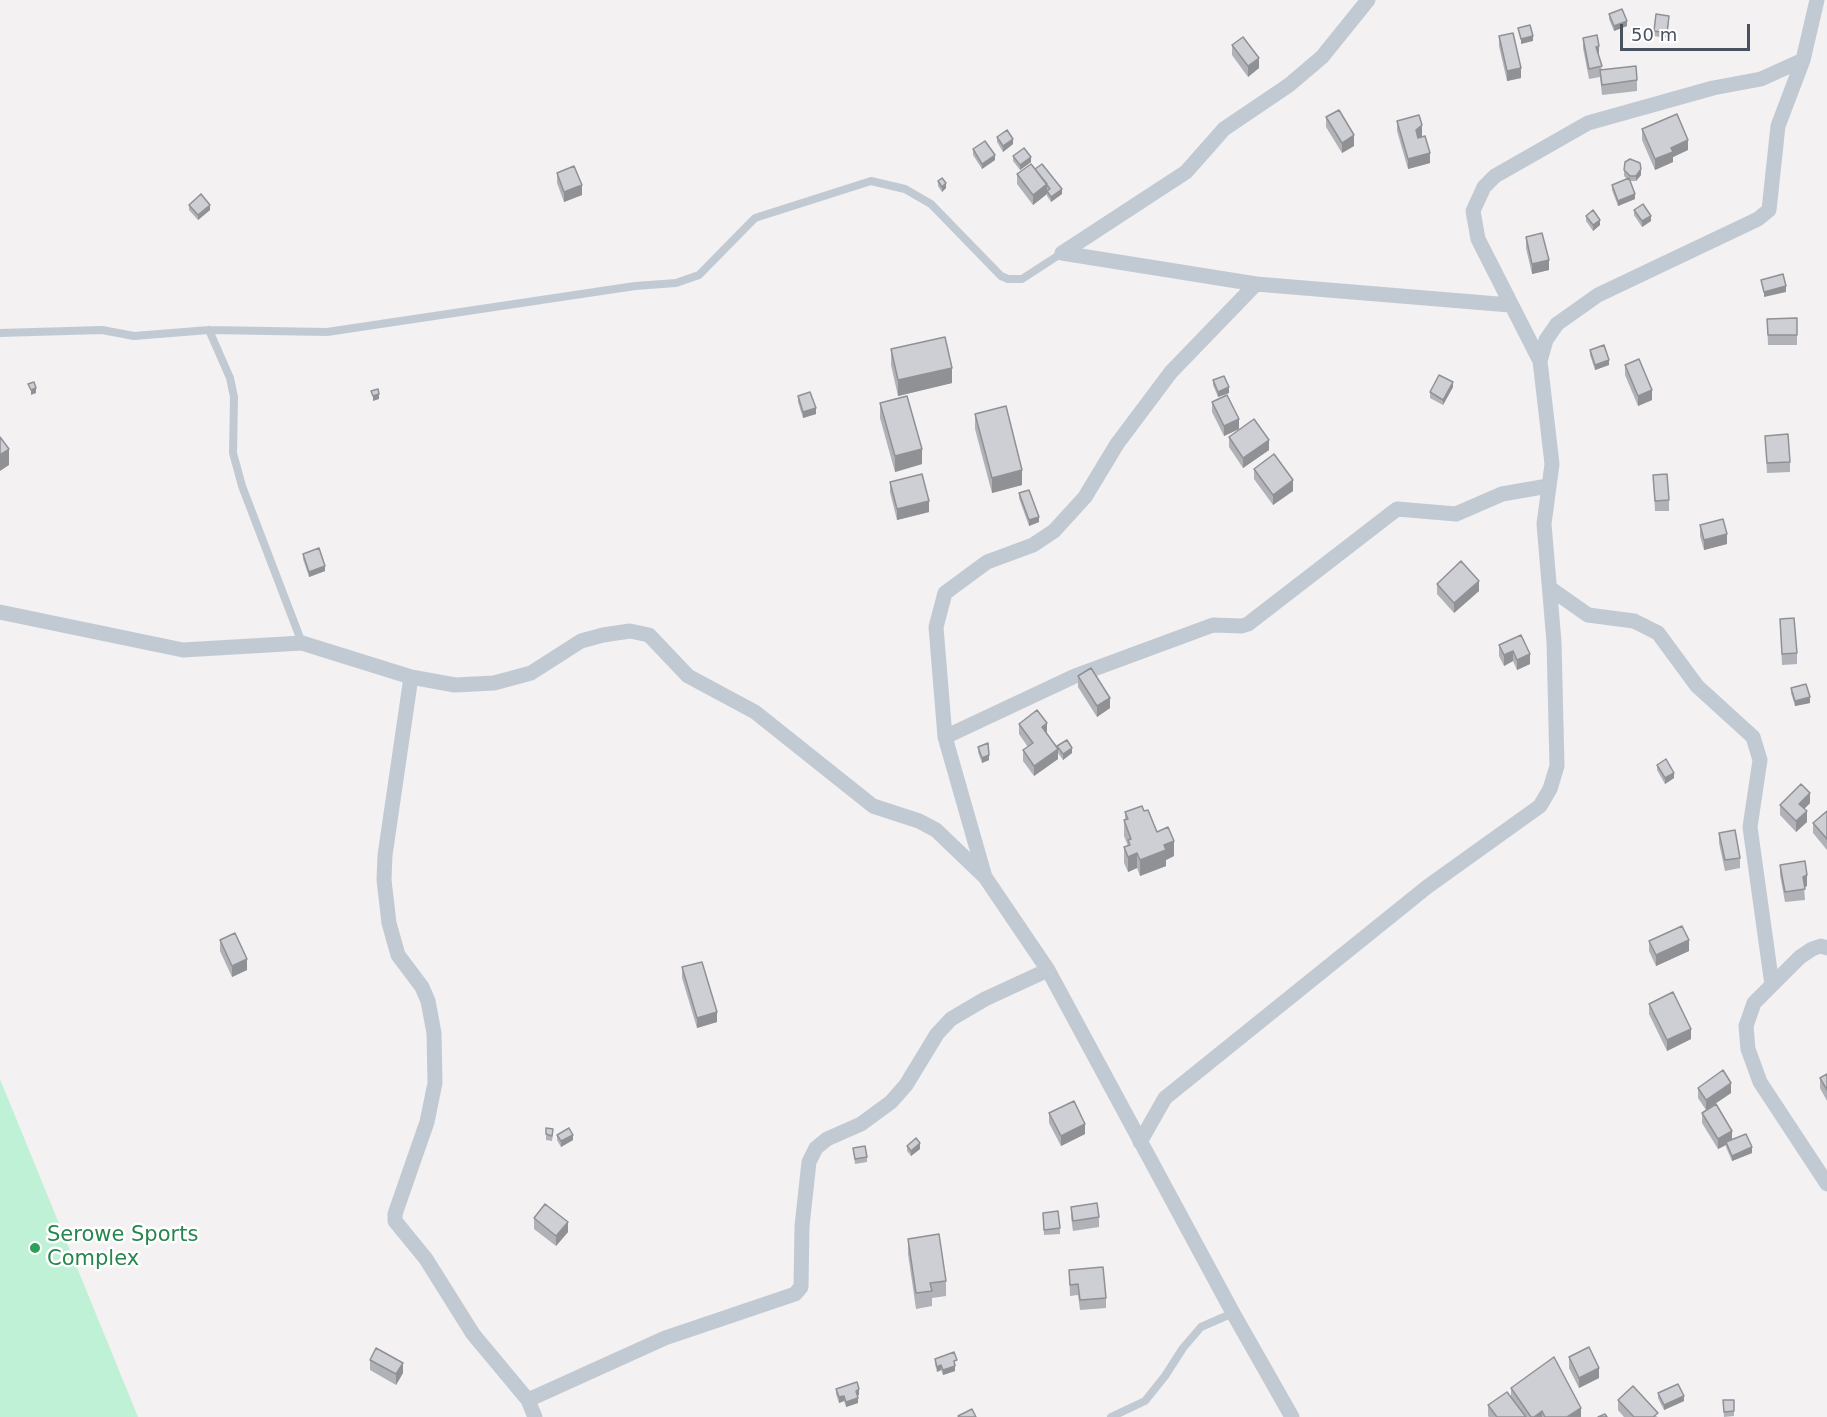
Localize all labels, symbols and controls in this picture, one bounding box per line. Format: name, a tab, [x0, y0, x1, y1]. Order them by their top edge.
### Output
scale bar	[1623, 12, 1754, 50]
text: 50 m	[1631, 24, 1677, 45]
place label: Serowe Sports Complex	[47, 1223, 198, 1273]
marker: Serowe Sports Complex	[28, 1241, 42, 1255]

